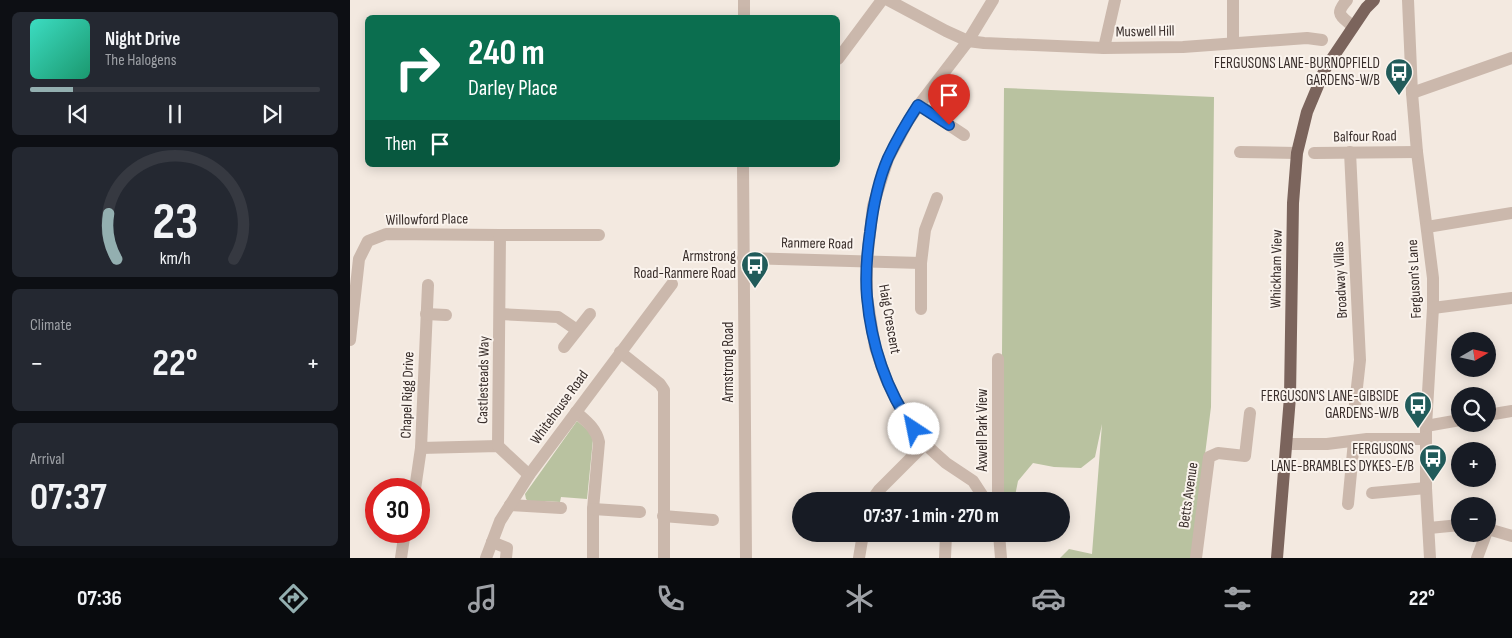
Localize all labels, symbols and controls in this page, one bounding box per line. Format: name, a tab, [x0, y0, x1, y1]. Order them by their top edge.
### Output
street label: Muswell Hill	[1115, 21, 1175, 42]
text: Night Drive	[105, 28, 180, 51]
text: 240 m	[468, 32, 545, 75]
icon: right	[385, 35, 450, 100]
text: The Halogens	[105, 51, 176, 70]
place label: FERGUSONS LANE-BURNOPFIELD GARDENS-W/B	[1214, 54, 1380, 90]
bus stop icon: FERGUSONS LANE-BURNOPFIELD GARDENS-W/B	[1384, 57, 1414, 96]
pin	[928, 74, 970, 125]
text: Darley Place	[468, 75, 558, 102]
icon: arrive	[935, 81, 963, 109]
icon: previous	[64, 100, 92, 128]
icon: pause	[161, 100, 189, 128]
icon: next	[258, 100, 286, 128]
street label: Balfour Road	[1333, 126, 1397, 147]
icon: arrive	[426, 130, 454, 158]
text: Then	[385, 133, 416, 156]
text: 23	[152, 191, 198, 254]
street label: Willowford Place	[386, 209, 468, 230]
street label: Whickham View	[1266, 229, 1287, 309]
street label: Ranmere Road	[781, 233, 853, 254]
street label: Ferguson's Lane	[1403, 239, 1426, 319]
street label: Broadway Villas	[1329, 241, 1352, 319]
place label: Armstrong Road-Ranmere Road	[633, 247, 736, 283]
text: km/h	[160, 248, 190, 269]
bus stop icon: Armstrong Road-Ranmere Road	[740, 250, 770, 289]
street label: Haig Crescent	[874, 283, 905, 356]
text: Climate	[30, 316, 72, 335]
street label: Armstrong Road	[719, 322, 738, 403]
north arrow	[1451, 332, 1496, 378]
map controls	[1451, 332, 1496, 542]
street label: Castlesteads Way	[473, 336, 494, 424]
text: 22°	[152, 341, 198, 386]
text: −	[30, 347, 44, 380]
text: +	[306, 347, 320, 380]
street label: Chapel Rigg Drive	[396, 351, 419, 439]
street label: Whitehouse Road	[526, 366, 593, 448]
place label: FERGUSON'S LANE-GIBSIDE GARDENS-W/B	[1261, 387, 1399, 423]
button: search	[1451, 387, 1496, 432]
street label: Axwell Park View	[973, 388, 992, 472]
bus stop icon: FERGUSON'S LANE-GIBSIDE GARDENS-W/B	[1403, 390, 1433, 429]
position arrow	[887, 402, 939, 454]
place label: FERGUSONS LANE-BRAMBLES DYKES-E/B	[1271, 440, 1414, 476]
button: +	[1451, 442, 1496, 487]
bus stop icon: FERGUSONS LANE-BRAMBLES DYKES-E/B	[1418, 443, 1448, 482]
text: Arrival	[30, 450, 64, 469]
street label: Betts Avenue	[1174, 461, 1203, 529]
text: 07:37	[30, 475, 107, 520]
speed limit sign: 30	[365, 478, 430, 543]
button: −	[1451, 497, 1496, 542]
text: 07:37 · 1 min · 270 m	[863, 505, 999, 528]
icon: directions	[276, 581, 311, 616]
icon: music	[465, 581, 500, 616]
icon: phone	[653, 581, 688, 616]
icon: climate	[842, 581, 877, 616]
icon: car	[1031, 581, 1066, 616]
icon: filters	[1220, 581, 1255, 616]
text: 07:36	[77, 585, 122, 612]
text: 22°	[1409, 585, 1435, 612]

